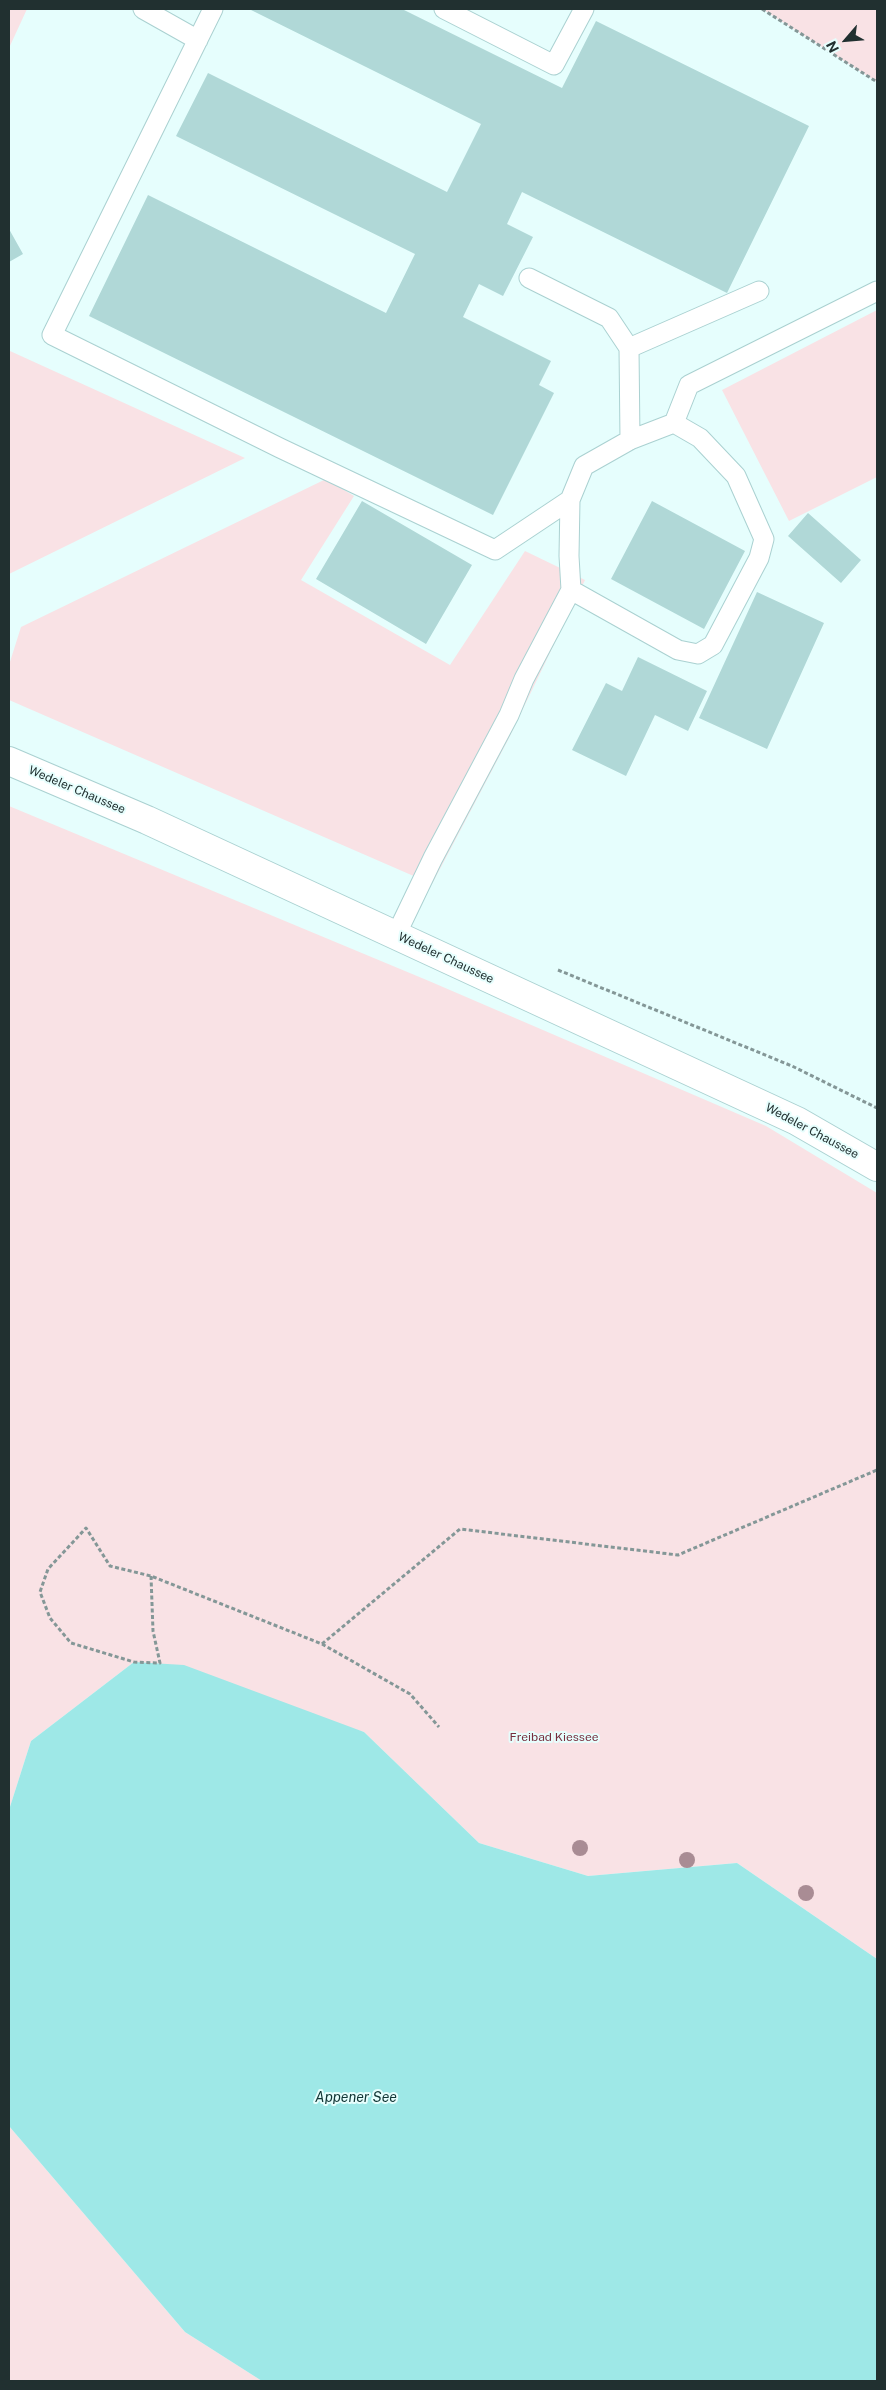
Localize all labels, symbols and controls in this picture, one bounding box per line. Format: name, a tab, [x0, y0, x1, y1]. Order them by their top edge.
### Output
north arrow	[821, 15, 871, 65]
text: N	[823, 38, 842, 55]
street label: Wedeler Chaussee	[26, 763, 128, 817]
street label: Wedeler Chaussee	[396, 930, 496, 986]
street label: Wedeler Chaussee	[763, 1100, 861, 1162]
park label: Freibad Kiessee	[510, 1730, 598, 1744]
water label: Appener See	[315, 2090, 397, 2106]

